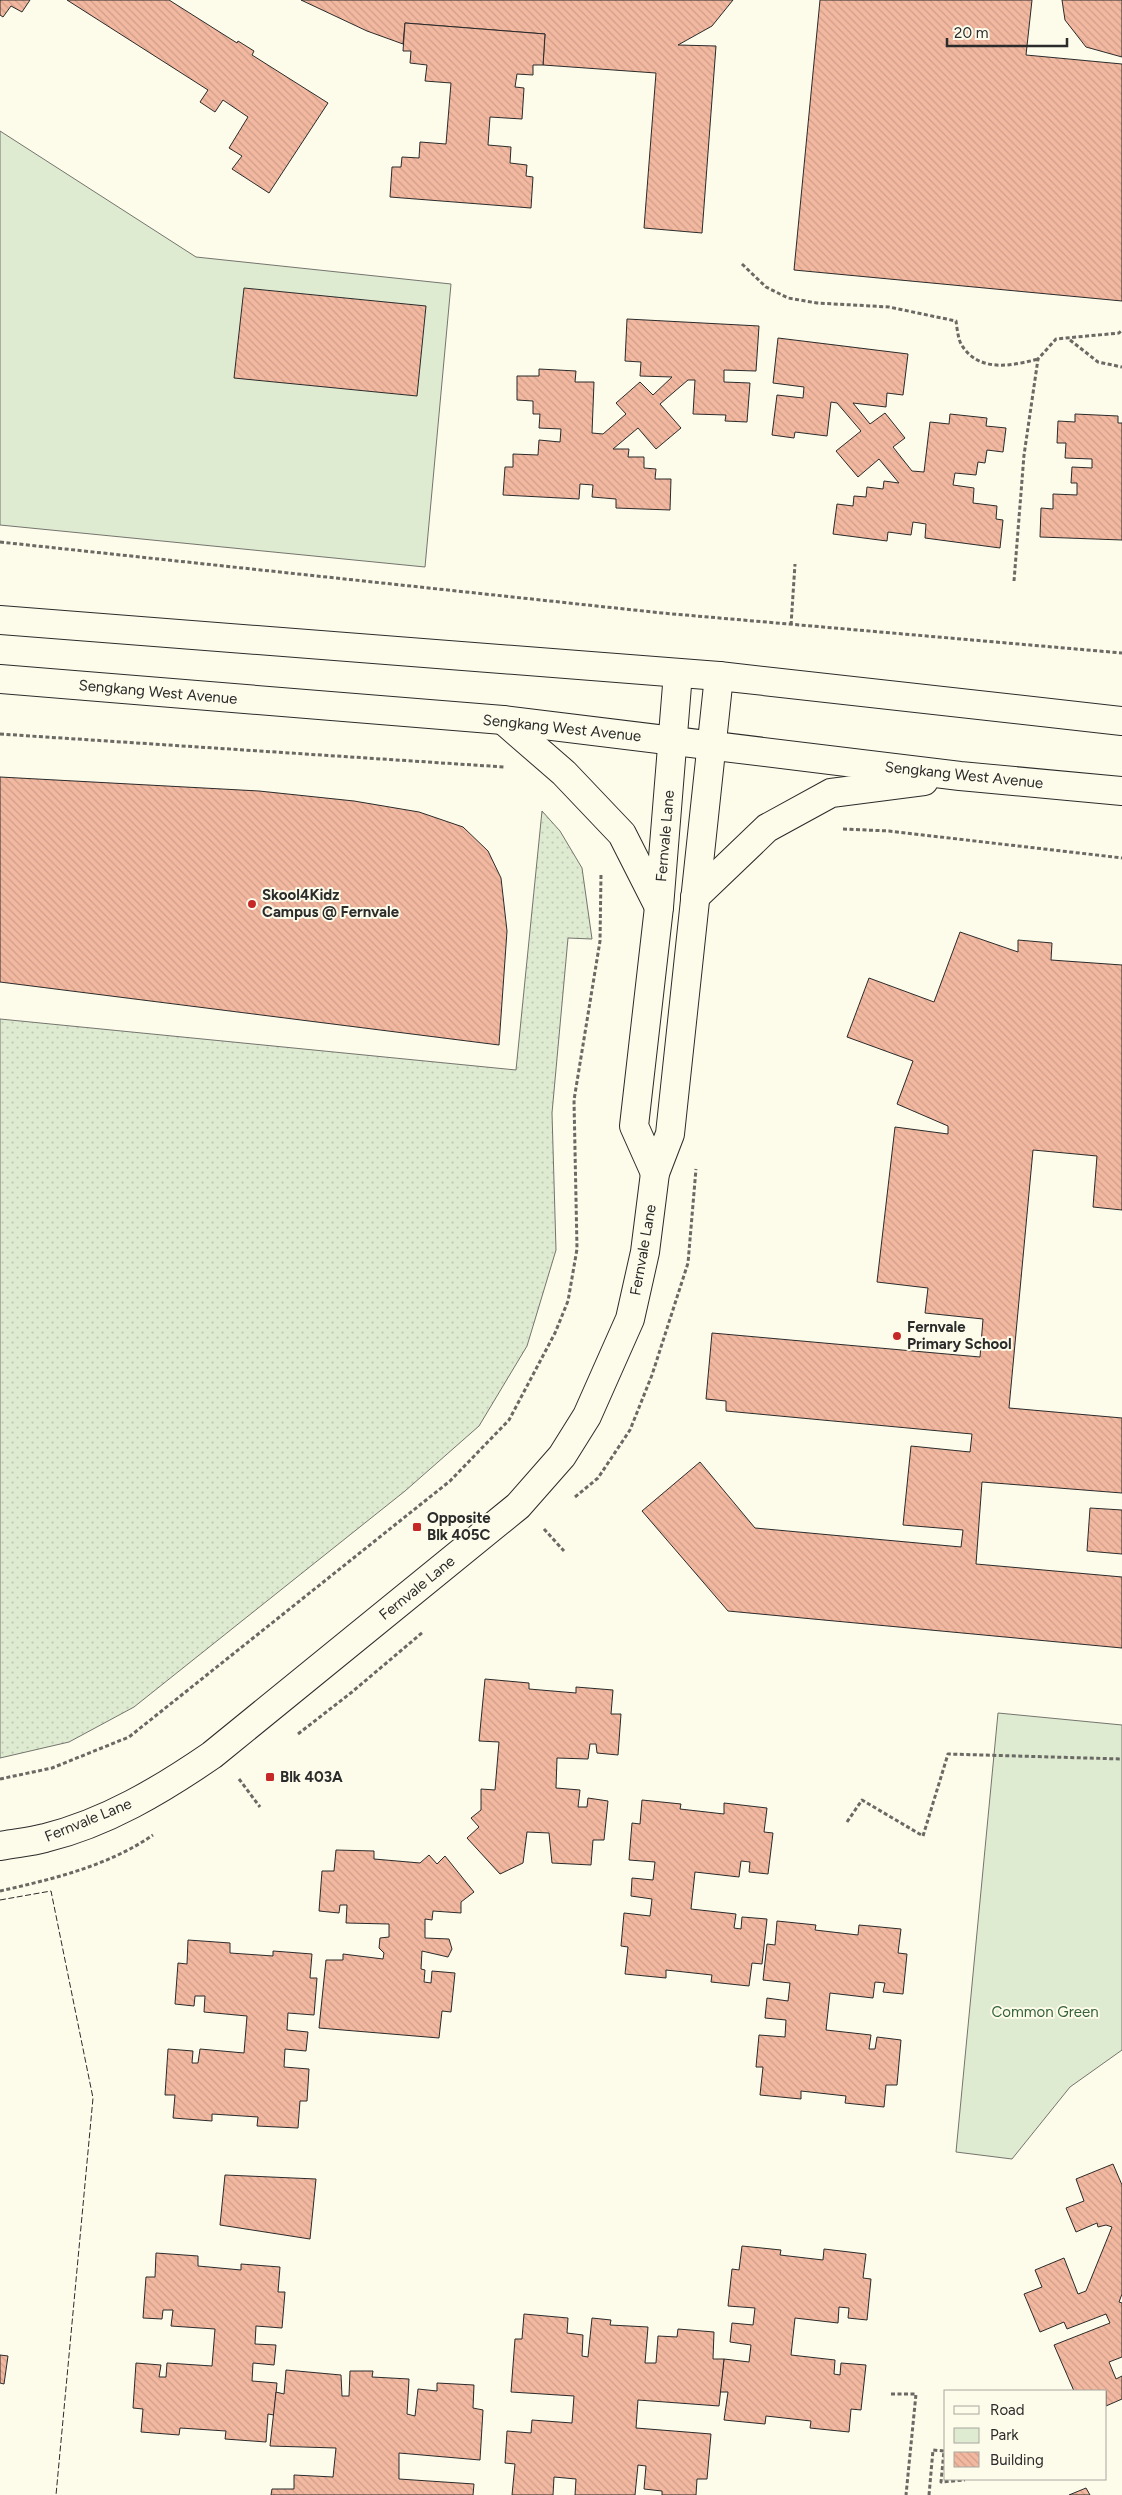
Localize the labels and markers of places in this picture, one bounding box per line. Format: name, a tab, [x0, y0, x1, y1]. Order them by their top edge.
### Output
place label: Skool4Kidz Campus @ Fernvale	[262, 886, 400, 921]
marker: Skool4Kidz Campus @ Fernvale	[246, 898, 258, 910]
place label: Fernvale Primary School	[907, 1318, 1012, 1353]
marker: Fernvale Primary School	[891, 1330, 903, 1342]
place label: Opposite Blk 405C	[427, 1509, 491, 1544]
marker: Opposite Blk 405C	[411, 1521, 423, 1533]
place label: Blk 403A	[280, 1768, 343, 1786]
marker: Blk 403A	[264, 1771, 276, 1783]

